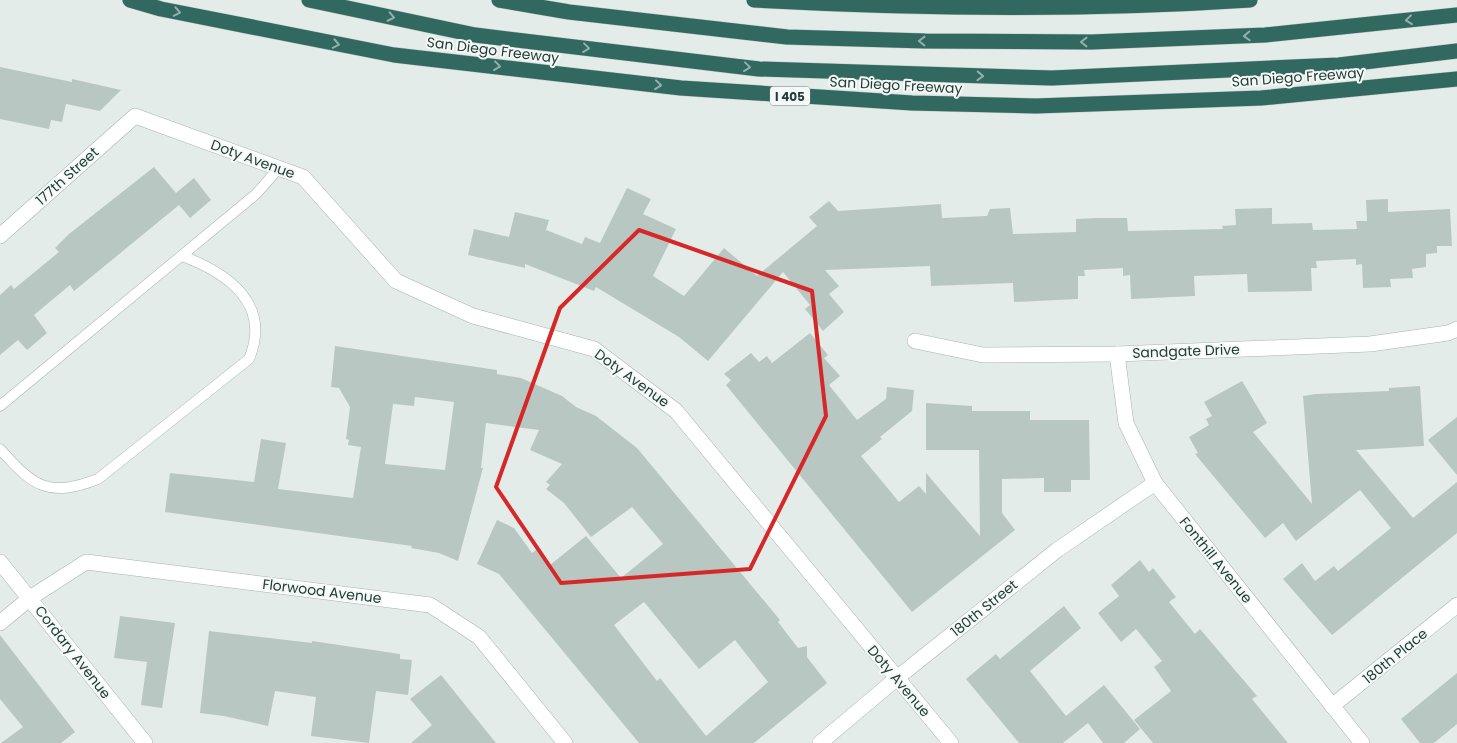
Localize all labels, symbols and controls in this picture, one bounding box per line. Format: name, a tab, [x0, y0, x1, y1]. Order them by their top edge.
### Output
one-way arrow	[172, 7, 181, 17]
one-way arrow	[387, 11, 396, 22]
one-way arrow	[1404, 14, 1412, 25]
one-way arrow	[1243, 31, 1250, 41]
street label: San Diego Freeway	[426, 32, 560, 68]
one-way arrow	[918, 36, 926, 46]
one-way arrow	[1080, 37, 1088, 47]
one-way arrow	[332, 38, 341, 48]
one-way arrow	[582, 42, 590, 53]
one-way arrow	[493, 60, 501, 71]
one-way arrow	[744, 61, 752, 72]
street label: San Diego Freeway	[1231, 62, 1365, 92]
one-way arrow	[976, 70, 984, 81]
street label: San Diego Freeway	[829, 72, 963, 98]
one-way arrow	[655, 79, 663, 90]
road number: I 405	[770, 86, 810, 105]
street label: Doty Avenue	[208, 135, 298, 184]
street label: 177th Street	[31, 142, 103, 210]
street label: Sandgate Drive	[1132, 339, 1240, 363]
street label: Doty Avenue	[590, 344, 674, 412]
street label: Fonthill Avenue	[1175, 513, 1257, 608]
street label: Florwood Avenue	[261, 574, 383, 608]
street label: 180th Street	[946, 575, 1022, 641]
street label: Cordary Avenue	[30, 601, 116, 703]
street label: 180th Place	[1358, 623, 1432, 688]
street label: Doty Avenue	[863, 641, 935, 721]

